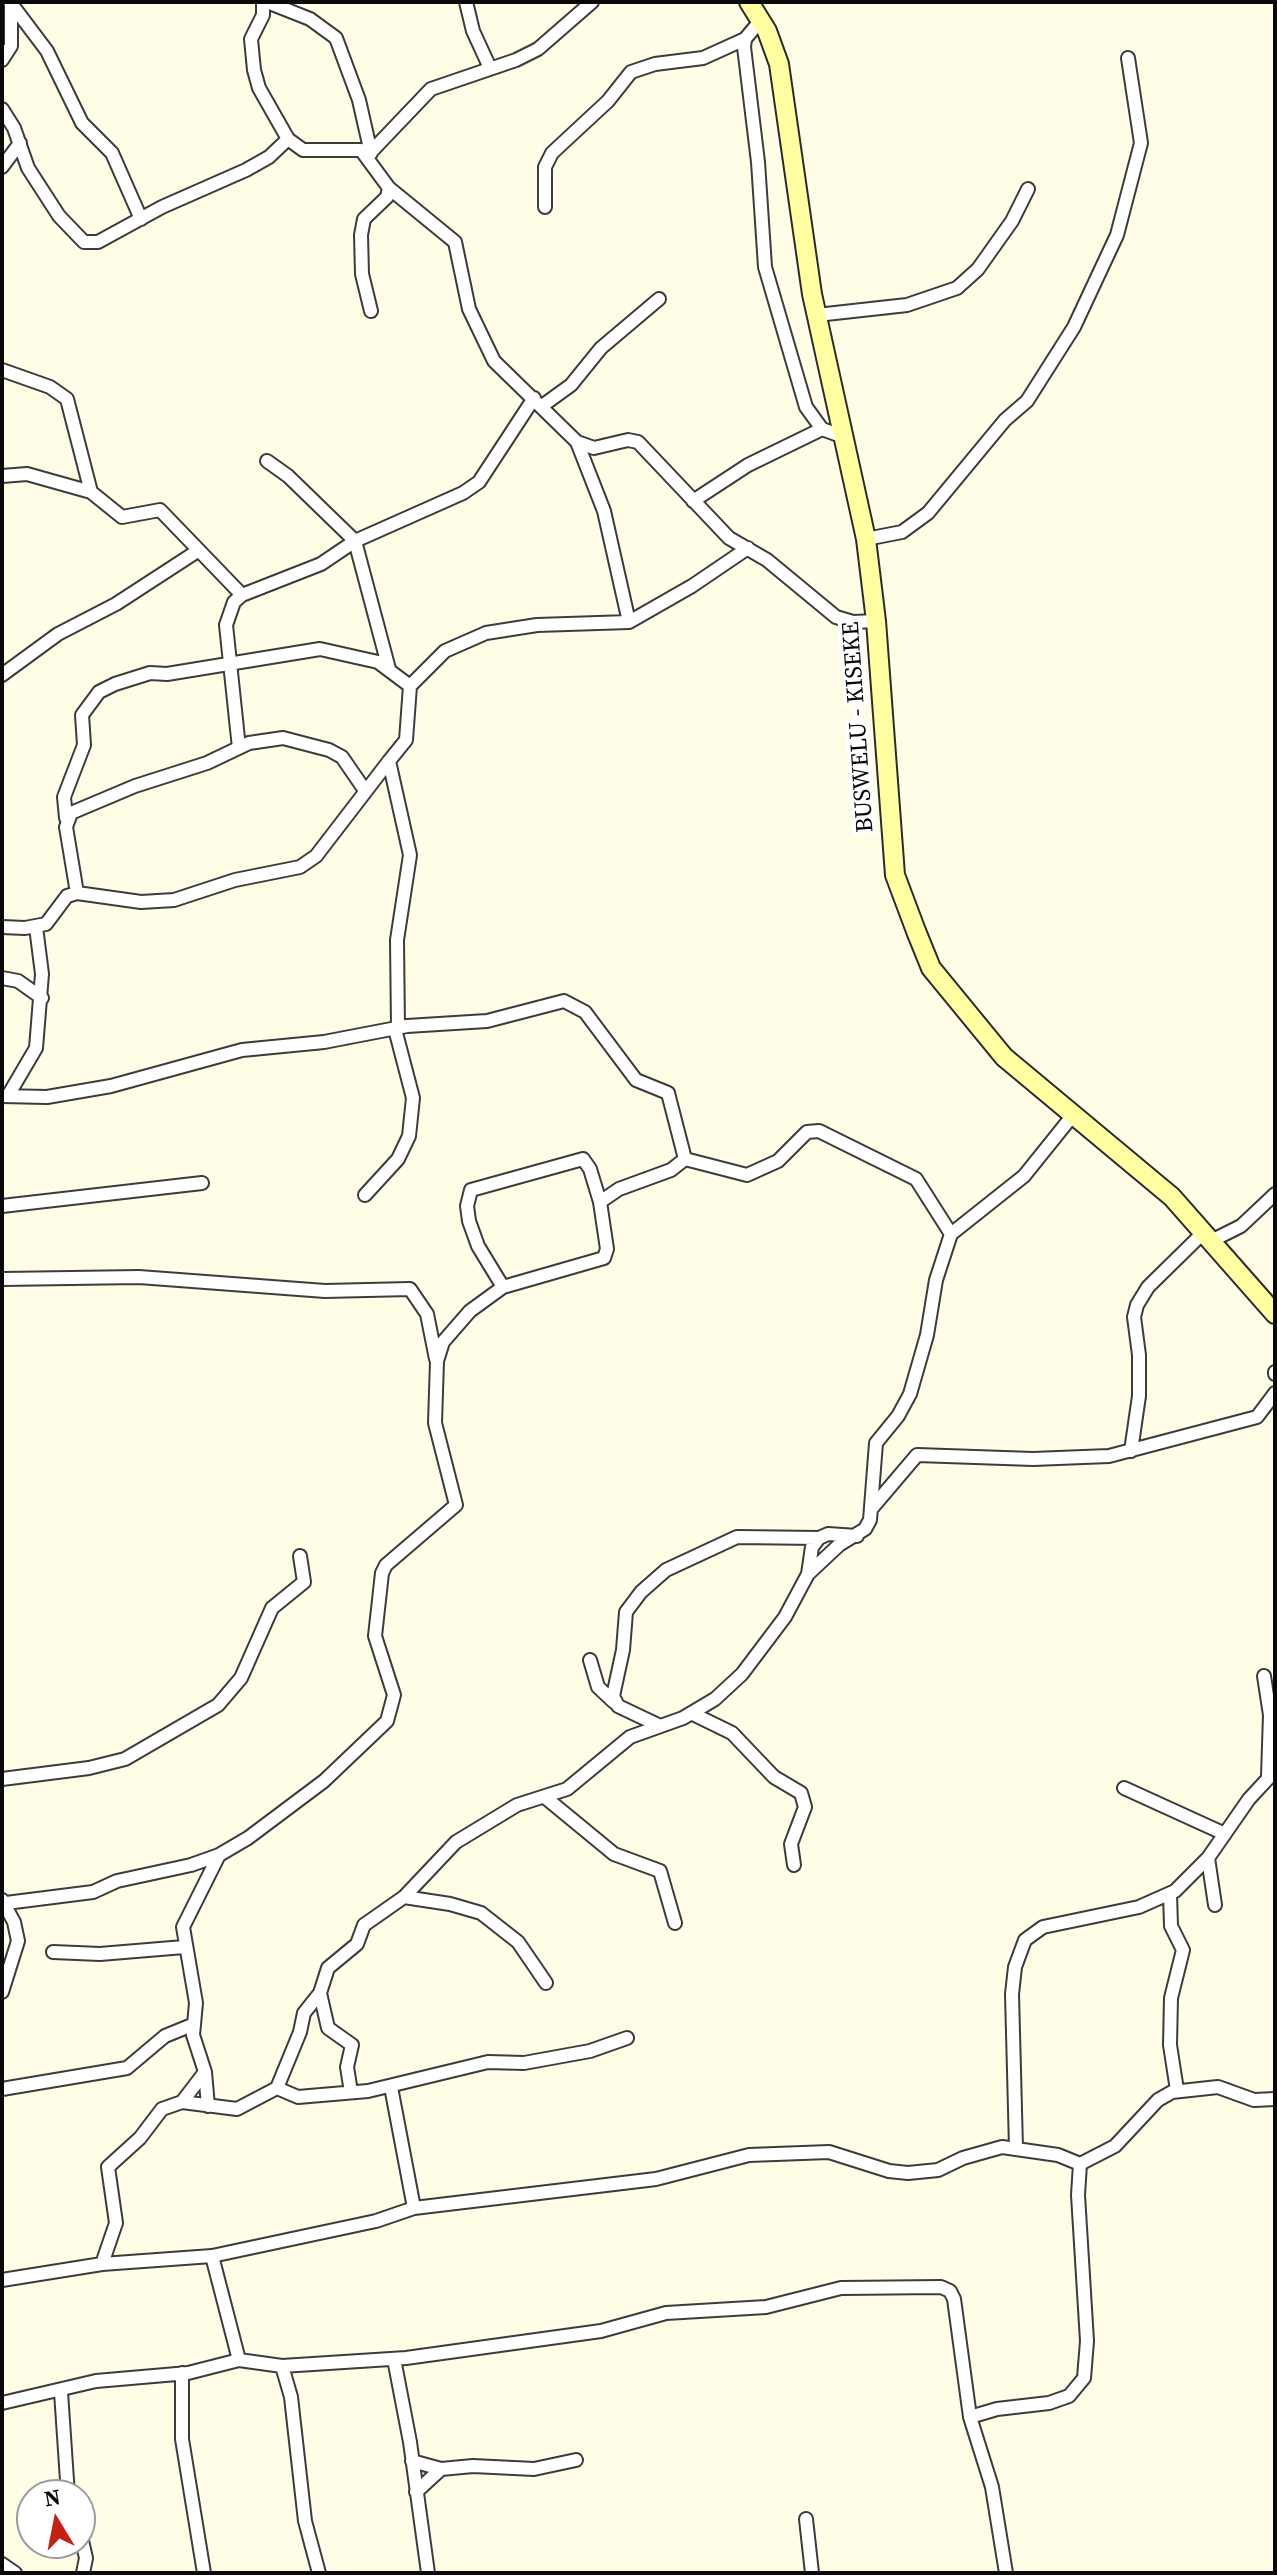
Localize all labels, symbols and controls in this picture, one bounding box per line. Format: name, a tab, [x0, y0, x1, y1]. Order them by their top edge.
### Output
street label: BUSWELU - KISEKE	[837, 620, 881, 834]
north arrow	[16, 2479, 96, 2559]
text: N	[42, 2481, 63, 2513]

